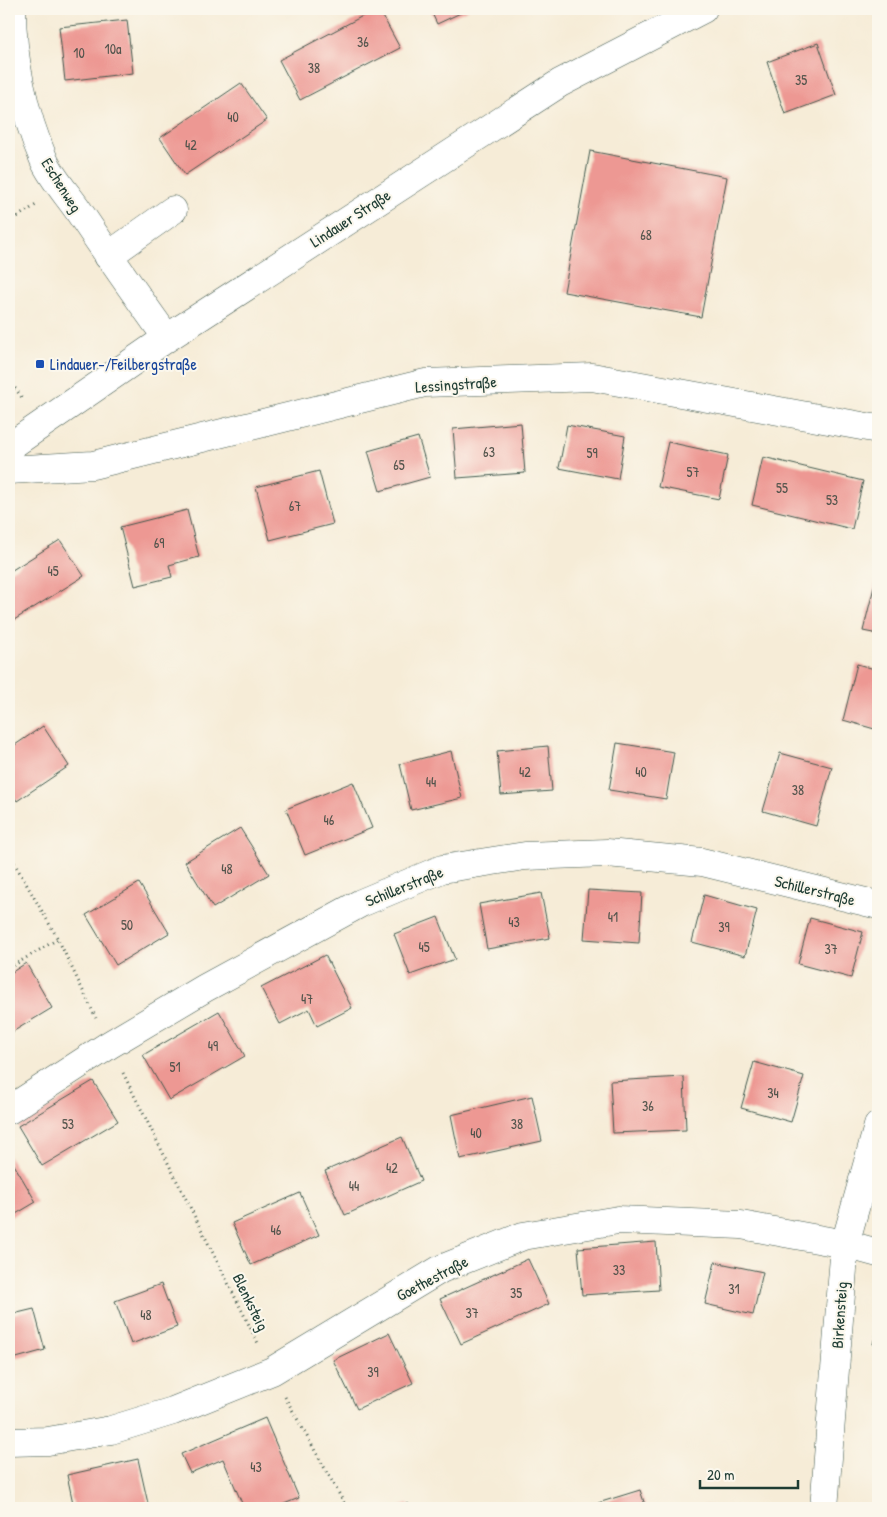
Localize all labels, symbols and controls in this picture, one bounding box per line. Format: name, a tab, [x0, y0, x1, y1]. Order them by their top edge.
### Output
house number: 36	[357, 32, 369, 51]
house number: 10a	[105, 39, 122, 58]
house number: 10	[73, 43, 85, 62]
house number: 38	[308, 58, 320, 77]
house number: 35	[795, 70, 807, 89]
house number: 40	[227, 107, 239, 126]
house number: 42	[185, 135, 197, 154]
street label: Eschenweg	[37, 153, 87, 217]
street label: Lindauer Straße	[305, 183, 395, 252]
house number: 68	[640, 225, 652, 244]
place label: Lindauer-/Feilbergstraße	[50, 353, 197, 375]
marker: Lindauer-/Feilbergstraße	[34, 358, 46, 370]
street label: Lessingstraße	[415, 370, 498, 398]
house number: 63	[483, 442, 495, 461]
house number: 59	[586, 443, 598, 462]
house number: 65	[393, 455, 405, 474]
house number: 57	[687, 462, 699, 481]
house number: 55	[776, 478, 788, 497]
house number: 53	[826, 490, 838, 509]
house number: 67	[289, 496, 301, 515]
house number: 69	[154, 533, 164, 552]
house number: 45	[47, 561, 59, 580]
house number: 42	[519, 762, 531, 781]
house number: 40	[635, 762, 647, 781]
house number: 44	[426, 772, 436, 791]
house number: 38	[792, 780, 804, 799]
house number: 46	[324, 810, 335, 829]
house number: 48	[221, 859, 233, 878]
street label: Schillerstraße	[362, 860, 447, 912]
street label: Schillerstraße	[772, 869, 858, 911]
house number: 41	[608, 907, 618, 926]
house number: 43	[508, 912, 520, 931]
house number: 50	[121, 915, 133, 934]
house number: 39	[718, 917, 730, 936]
house number: 45	[418, 937, 430, 956]
house number: 37	[824, 939, 838, 958]
house number: 47	[301, 989, 313, 1008]
house number: 49	[208, 1036, 218, 1055]
house number: 51	[169, 1057, 181, 1076]
house number: 34	[767, 1083, 779, 1102]
house number: 36	[642, 1096, 654, 1115]
house number: 53	[62, 1114, 74, 1133]
house number: 38	[511, 1114, 523, 1133]
house number: 40	[470, 1123, 482, 1142]
house number: 42	[386, 1158, 398, 1177]
house number: 44	[349, 1176, 359, 1195]
house number: 46	[271, 1220, 282, 1239]
street label: Goethestraße	[392, 1250, 472, 1306]
house number: 33	[613, 1260, 625, 1279]
street label: Blenksteig	[228, 1270, 274, 1334]
house number: 31	[728, 1279, 740, 1298]
street label: Birkensteig	[826, 1281, 852, 1349]
house number: 35	[510, 1283, 522, 1302]
house number: 37	[465, 1303, 479, 1322]
house number: 48	[140, 1305, 152, 1324]
house number: 39	[367, 1362, 379, 1381]
house number: 43	[250, 1457, 262, 1476]
scale bar	[700, 1457, 797, 1489]
text: 20 m	[707, 1464, 734, 1485]

